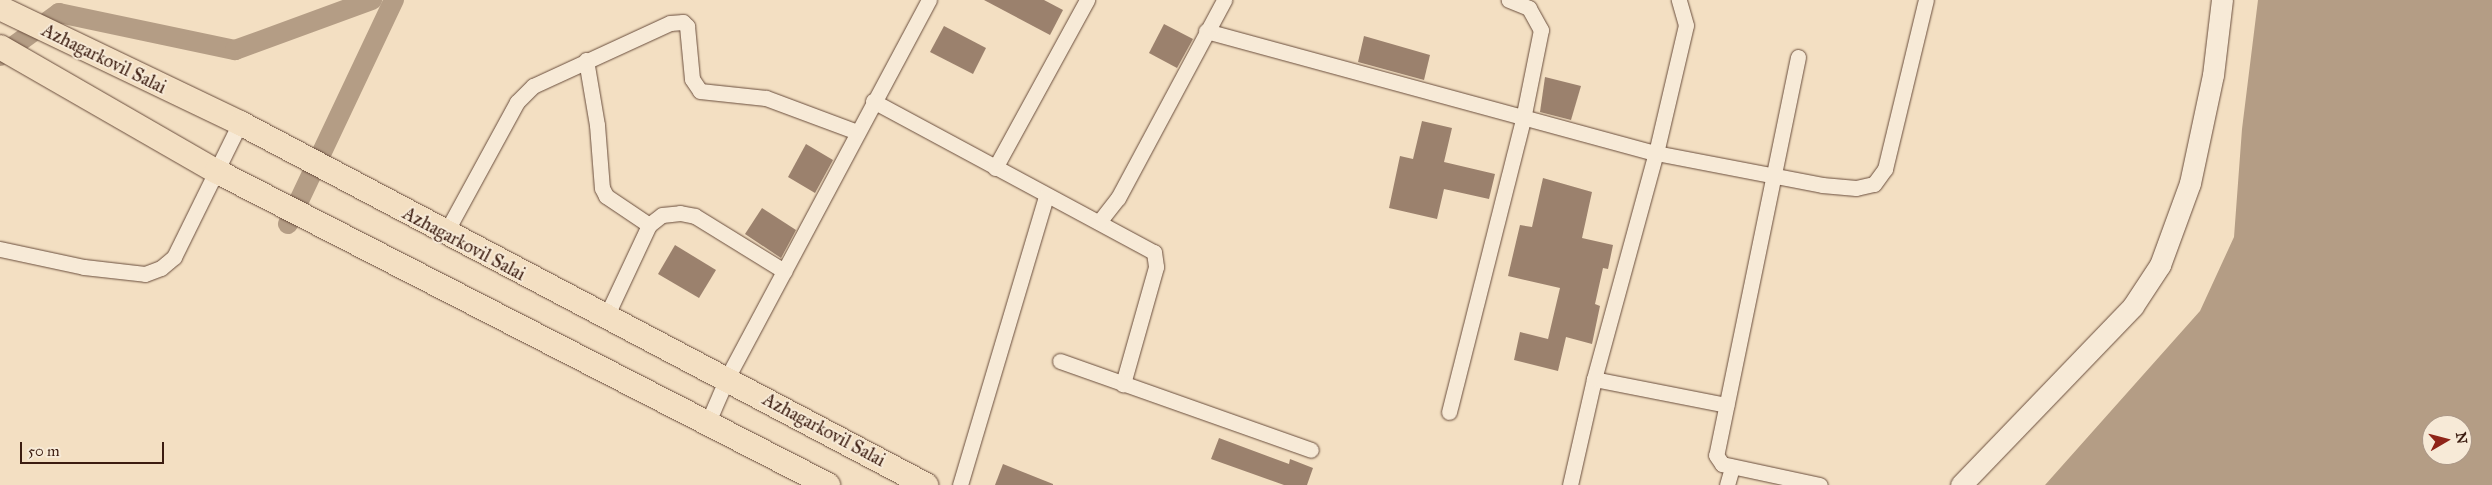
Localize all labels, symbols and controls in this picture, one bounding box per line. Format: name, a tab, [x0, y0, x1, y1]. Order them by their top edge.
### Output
street label: Azhagarkovil Salai	[38, 20, 170, 98]
street label: Azhagarkovil Salai	[399, 203, 529, 285]
street label: Azhagarkovil Salai	[759, 389, 889, 471]
north arrow	[2422, 415, 2472, 465]
text: N	[2452, 431, 2471, 445]
scale bar	[22, 432, 166, 464]
text: 50 m	[28, 442, 60, 460]

